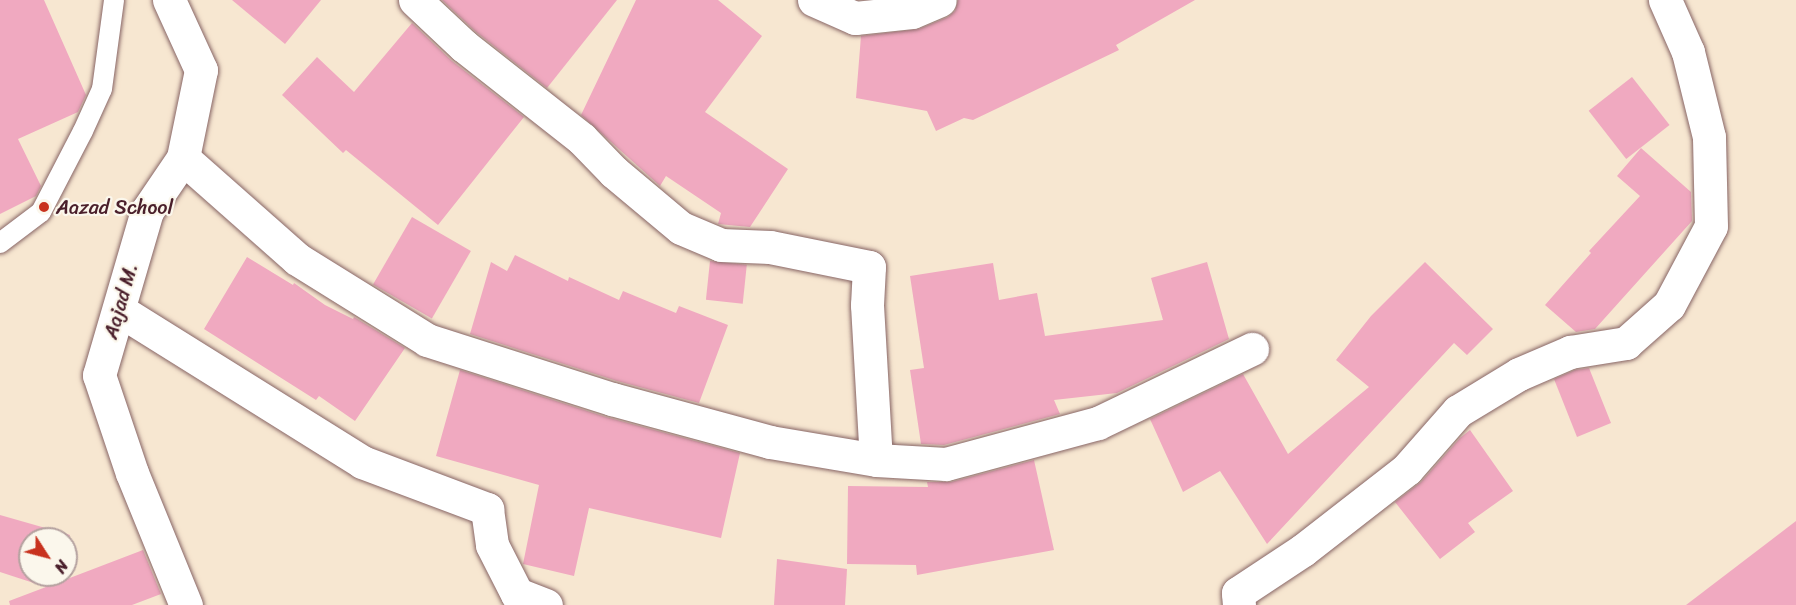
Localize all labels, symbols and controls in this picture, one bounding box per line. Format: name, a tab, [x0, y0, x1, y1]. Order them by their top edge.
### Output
place label: Aazad School	[56, 195, 173, 219]
marker: Aazad School	[37, 200, 51, 214]
street label: Aajad M.	[99, 260, 143, 342]
north arrow	[18, 527, 78, 587]
text: N	[46, 554, 76, 580]

